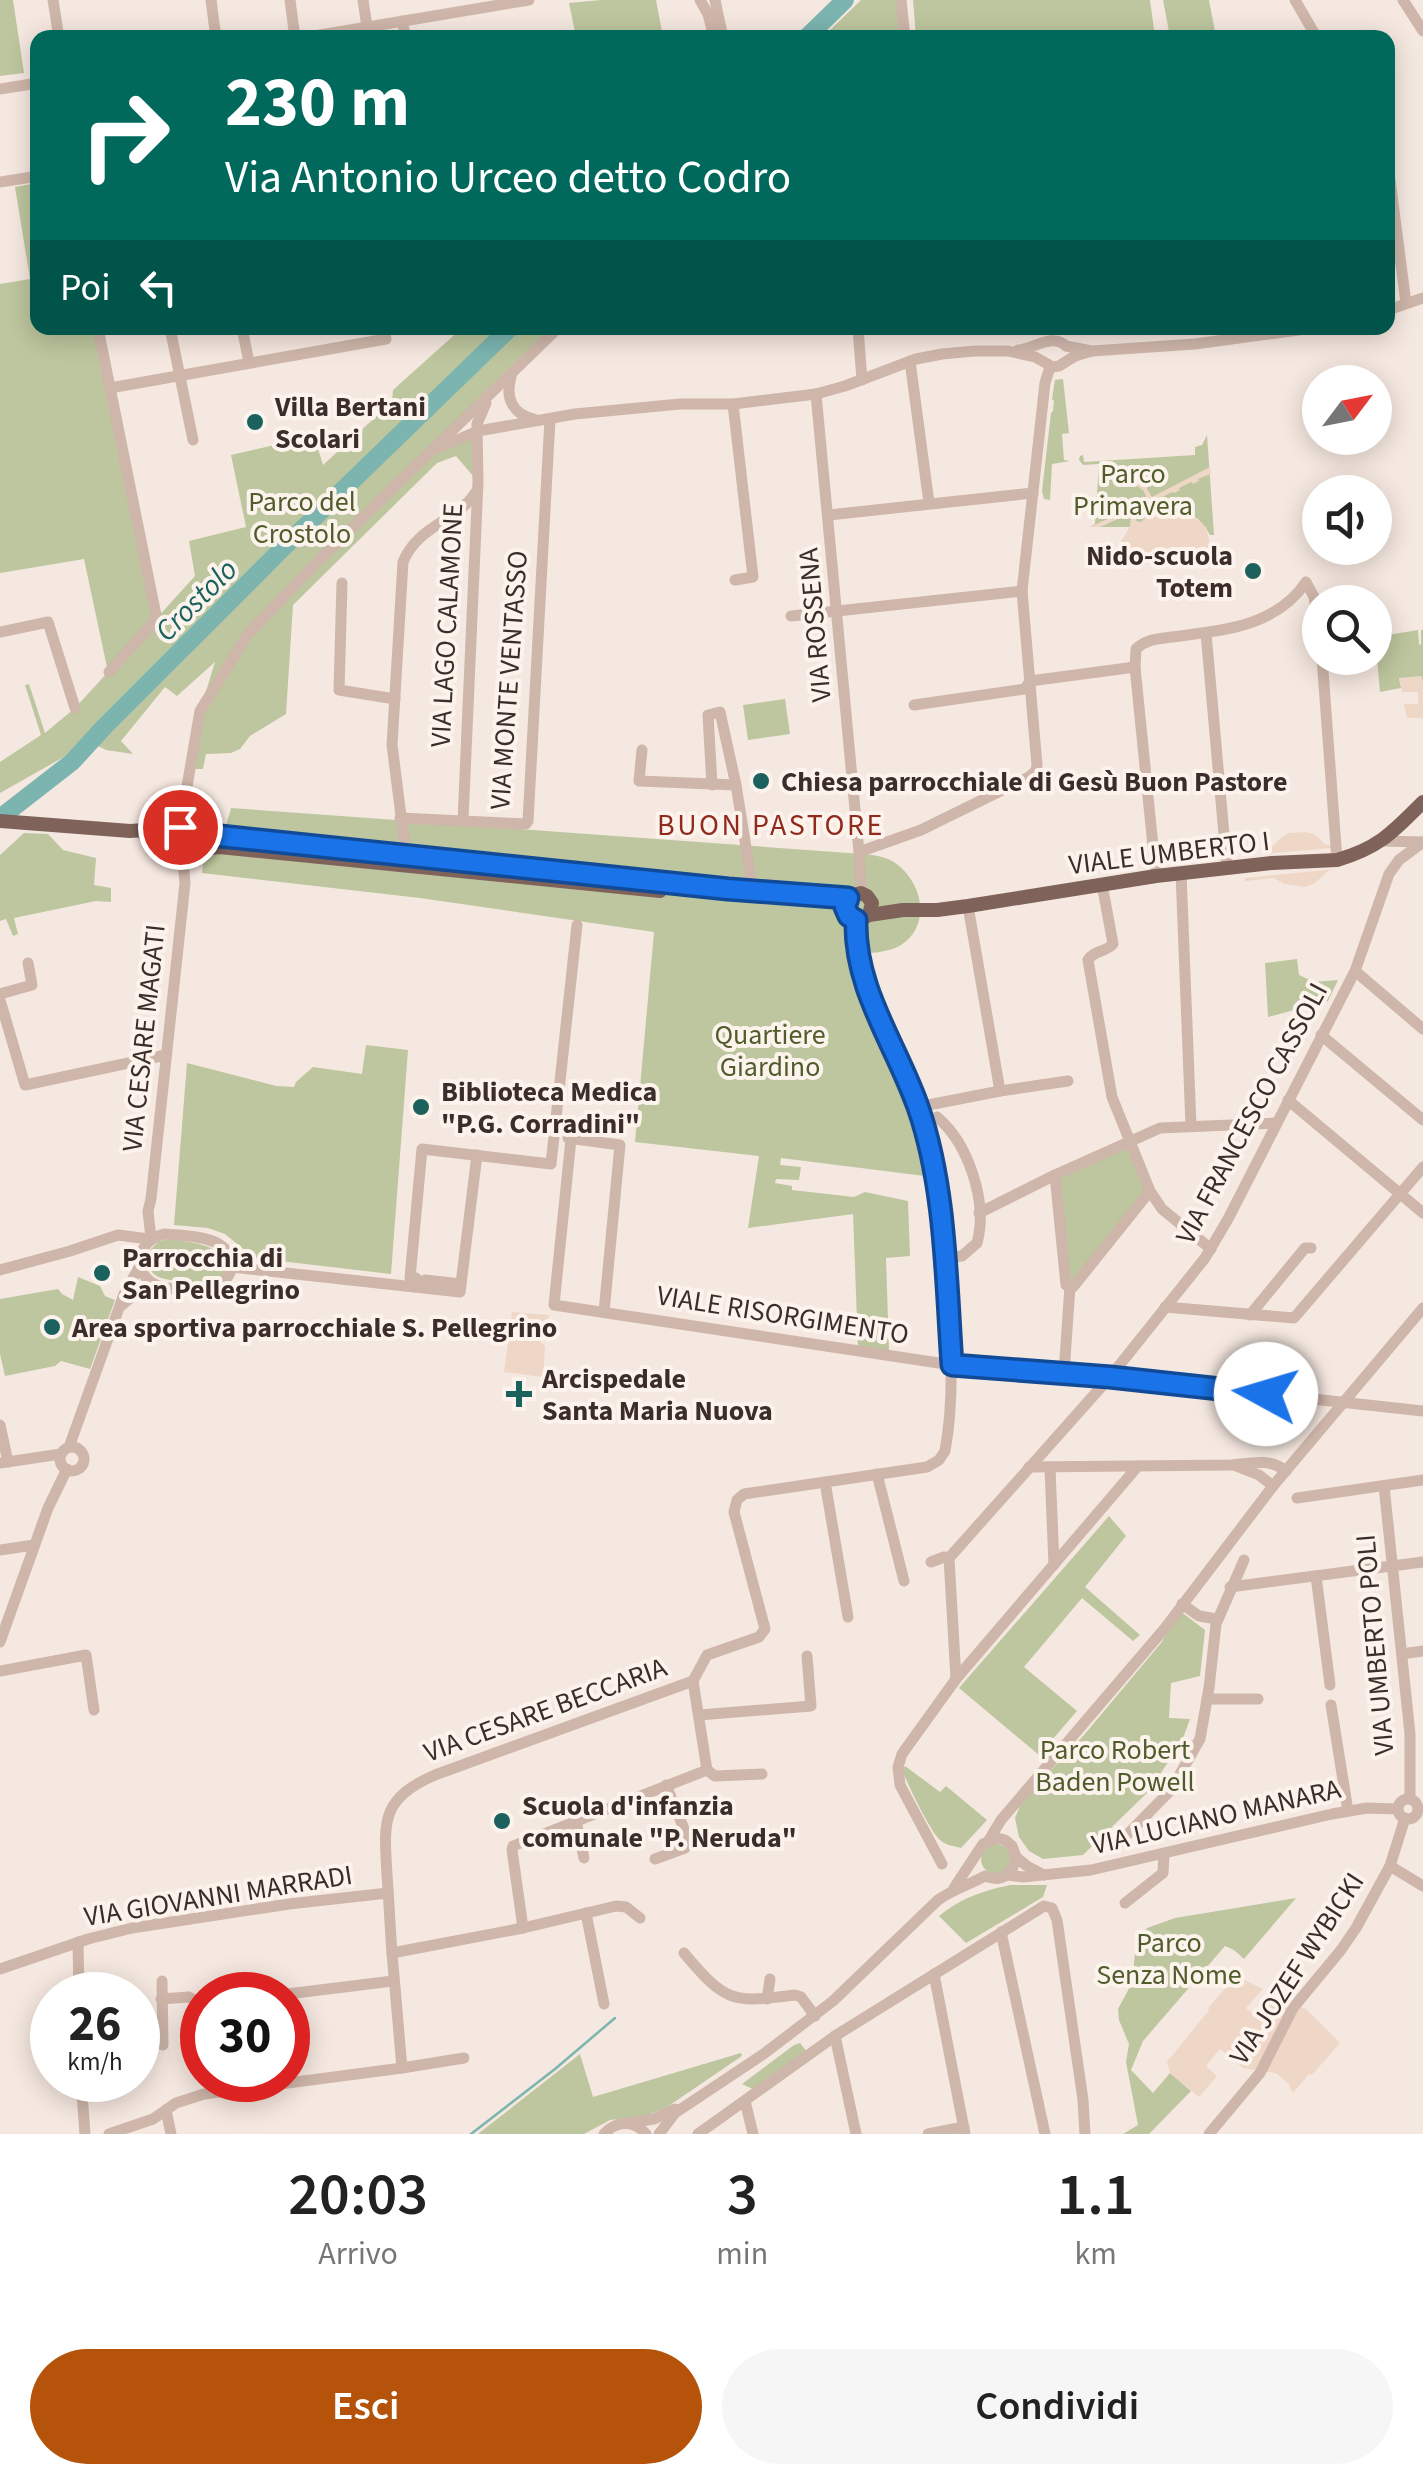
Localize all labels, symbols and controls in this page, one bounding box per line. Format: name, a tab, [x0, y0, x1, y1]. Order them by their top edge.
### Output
text: 230 m	[225, 53, 410, 153]
icon: right	[60, 70, 190, 200]
text: Via Antonio Urceo detto Codro	[225, 146, 791, 210]
icon: left	[131, 260, 186, 315]
text: Poi	[60, 261, 111, 315]
north arrow	[1302, 365, 1392, 455]
map controls	[1302, 365, 1392, 675]
place label: Villa Bertani Scolari	[274, 387, 426, 459]
marker: Villa Bertani Scolari	[244, 411, 266, 433]
park label: Parco Primavera	[1073, 454, 1193, 526]
button: sound	[1302, 475, 1392, 565]
park label: Parco del Crostolo	[248, 482, 356, 554]
street label: VIA LAGO CALAMONE	[421, 502, 473, 748]
place label: Nido-scuola Totem	[1086, 536, 1233, 608]
street label: VIA ROSSENA	[788, 545, 842, 704]
water label: Crostolo	[145, 549, 247, 651]
street label: VIA MONTE VENTASSO	[480, 549, 538, 811]
marker: Nido-scuola Totem	[1242, 560, 1264, 582]
button: search	[1302, 585, 1392, 675]
place label: Chiesa parrocchiale di Gesù Buon Pastore	[781, 762, 1287, 802]
marker: Chiesa parrocchiale di Gesù Buon Pastore	[750, 770, 772, 792]
pin	[138, 785, 223, 870]
icon: arrive	[153, 800, 208, 855]
district label: BUON PASTORE	[657, 804, 885, 847]
street label: VIALE UMBERTO I	[1066, 821, 1272, 885]
street label: VIA CESARE MAGATI	[112, 922, 176, 1154]
street label: VIA FRANCESCO CASSOLI	[1166, 976, 1338, 1251]
park label: Quartiere Giardino	[714, 1015, 826, 1087]
place label: Biblioteca Medica "P.G. Corradini"	[441, 1072, 657, 1144]
marker: Biblioteca Medica "P.G. Corradini"	[410, 1096, 432, 1118]
place label: Parrocchia di San Pellegrino	[122, 1238, 300, 1310]
marker: Parrocchia di San Pellegrino	[91, 1262, 113, 1284]
street label: VIALE RISORGIMENTO	[654, 1275, 912, 1355]
place label: Area sportiva parrocchiale S. Pellegrino	[71, 1308, 557, 1348]
marker: Area sportiva parrocchiale S. Pellegrino	[41, 1316, 63, 1338]
position arrow	[1214, 1342, 1318, 1446]
place label: Arcispedale Santa Maria Nuova	[541, 1359, 773, 1431]
marker: Arcispedale Santa Maria Nuova	[506, 1381, 532, 1407]
street label: VIA UMBERTO POLI	[1345, 1533, 1405, 1757]
street label: VIA CESARE BECCARIA	[418, 1647, 673, 1772]
park label: Parco Robert Baden Powell	[1035, 1730, 1195, 1802]
street label: VIA LUCIANO MANARA	[1088, 1769, 1345, 1865]
place label: Scuola d'infanzia comunale "P. Neruda"	[522, 1786, 797, 1858]
marker: Scuola d'infanzia comunale "P. Neruda"	[491, 1810, 513, 1832]
street label: VIA GIOVANNI MARRADI	[81, 1855, 355, 1937]
street label: VIA JOZEF WYBICKI	[1220, 1865, 1374, 2073]
park label: Parco Senza Nome	[1096, 1923, 1242, 1995]
speed limit sign: 30	[180, 1972, 310, 2102]
text: 26	[69, 1989, 121, 2060]
text: km/h	[67, 2044, 123, 2080]
text: 20:03	[288, 2153, 428, 2238]
text: 3	[727, 2153, 758, 2238]
text: 1.1	[1057, 2153, 1135, 2238]
text: Arrivo	[318, 2231, 398, 2277]
text: min	[716, 2231, 768, 2277]
text: km	[1074, 2231, 1117, 2277]
button: Esci	[30, 2349, 702, 2464]
button: Condividi	[722, 2349, 1393, 2464]

